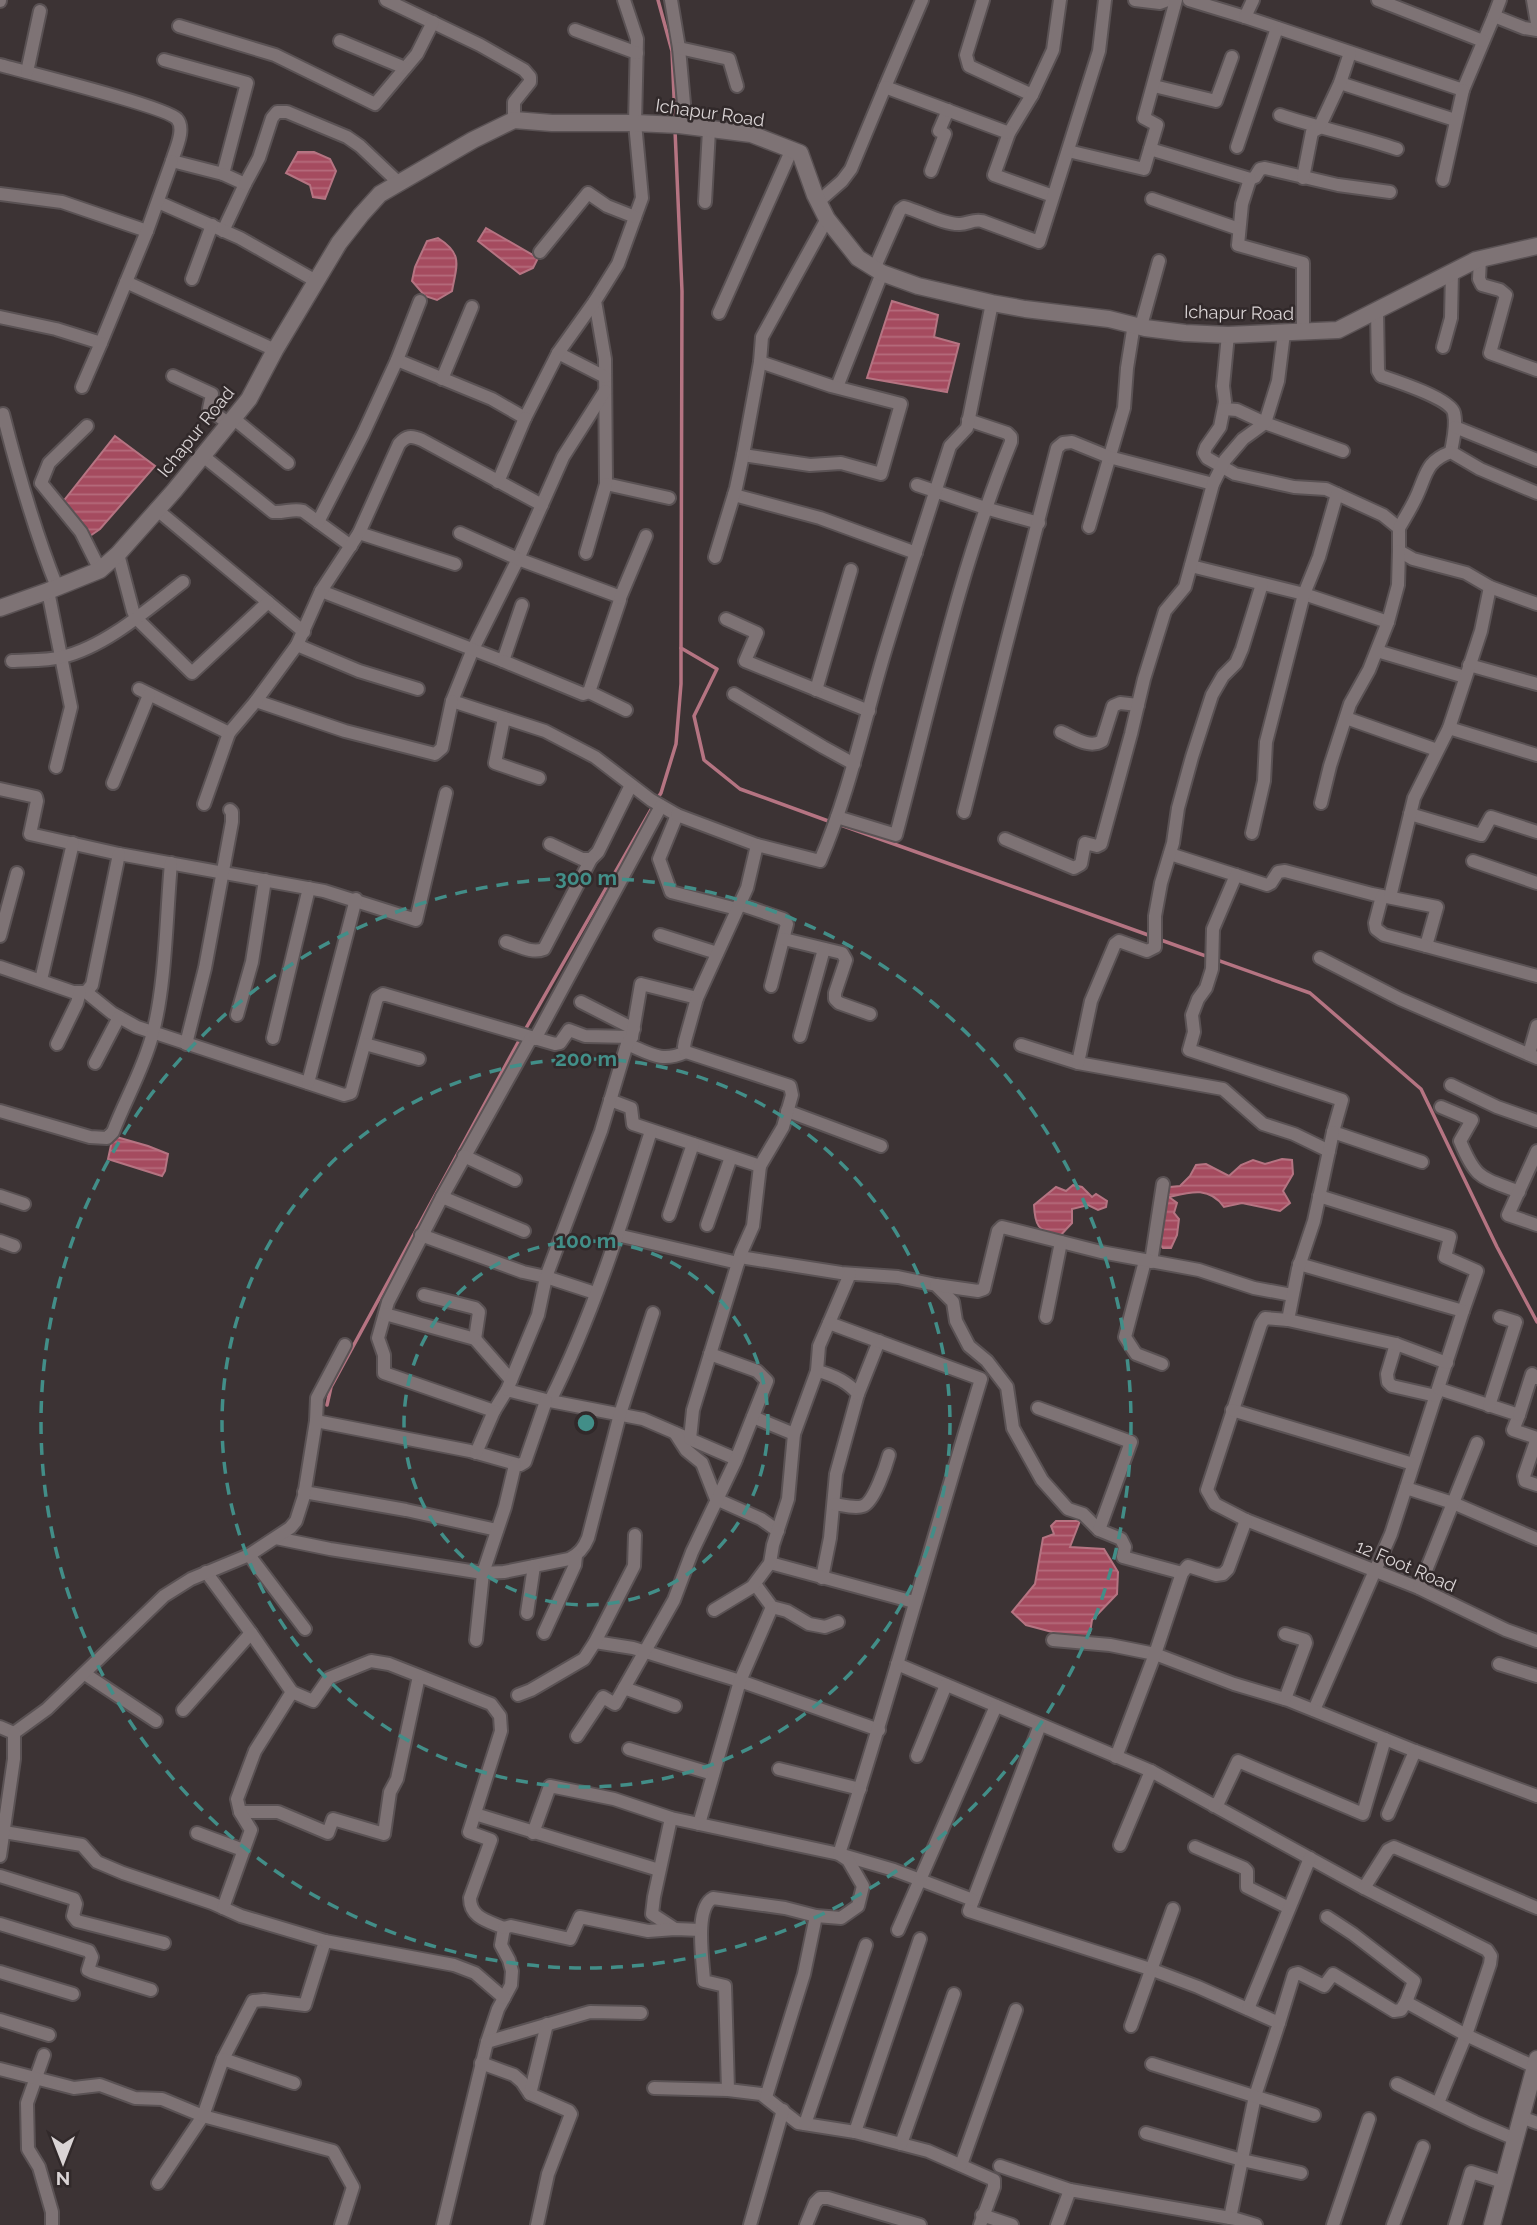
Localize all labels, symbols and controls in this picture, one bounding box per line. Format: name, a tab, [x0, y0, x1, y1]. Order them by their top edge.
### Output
street label: Ichapur Road	[654, 94, 766, 131]
street label: Ichapur Road	[1184, 301, 1294, 324]
street label: Ichapur Road	[153, 382, 238, 481]
text: 300 m	[555, 865, 617, 890]
text: 200 m	[555, 1046, 617, 1071]
text: 100 m	[556, 1228, 616, 1253]
centre of rings	[574, 1411, 598, 1435]
street label: 12 Foot Road	[1353, 1535, 1459, 1596]
north arrow	[28, 2127, 98, 2197]
text: N	[56, 2168, 70, 2190]

